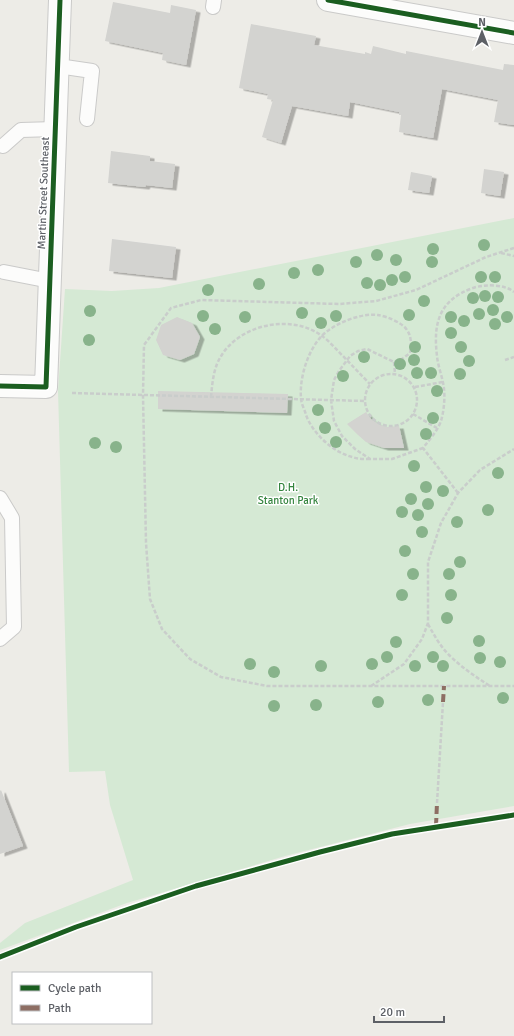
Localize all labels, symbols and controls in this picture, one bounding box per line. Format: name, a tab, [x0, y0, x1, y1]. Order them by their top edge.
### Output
north arrow	[462, 12, 502, 52]
text: N	[478, 16, 486, 29]
street label: Martin Street Southeast	[35, 136, 52, 250]
park label: D.H. Stanton Park	[258, 481, 319, 507]
legend	[12, 972, 152, 1024]
text: Cycle path	[48, 981, 101, 996]
scale bar	[374, 998, 444, 1024]
text: Path	[48, 1001, 71, 1016]
text: 20 m	[380, 1005, 405, 1020]

